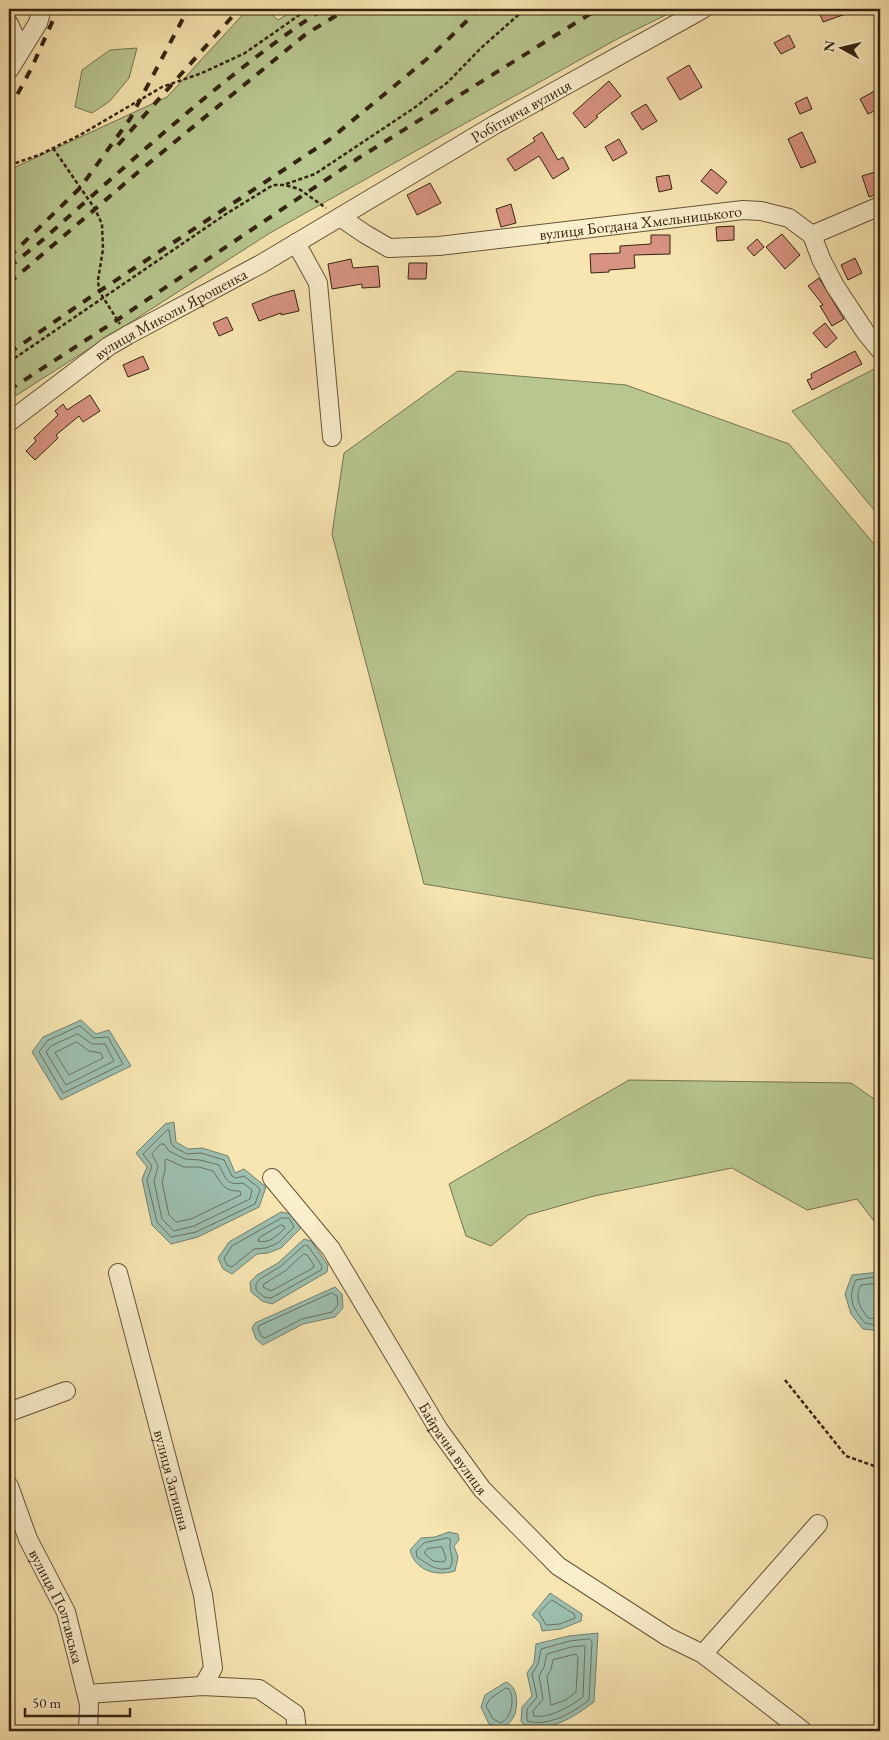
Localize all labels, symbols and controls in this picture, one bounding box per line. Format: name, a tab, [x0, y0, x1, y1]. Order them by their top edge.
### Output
north arrow	[816, 22, 866, 72]
text: N	[819, 39, 839, 53]
street label: Робітнича вулиця	[467, 74, 575, 147]
street label: вулиця Богдана Хмельницького	[538, 200, 743, 245]
street label: вулиця Миколи Ярошенка	[90, 263, 251, 364]
street label: Байрачна вулиця	[414, 1398, 492, 1499]
street label: вулиця Затишна	[149, 1427, 196, 1533]
street label: вулиця Полтавська	[24, 1545, 89, 1666]
scale bar	[25, 1685, 130, 1717]
text: 50 m	[32, 1693, 61, 1712]

